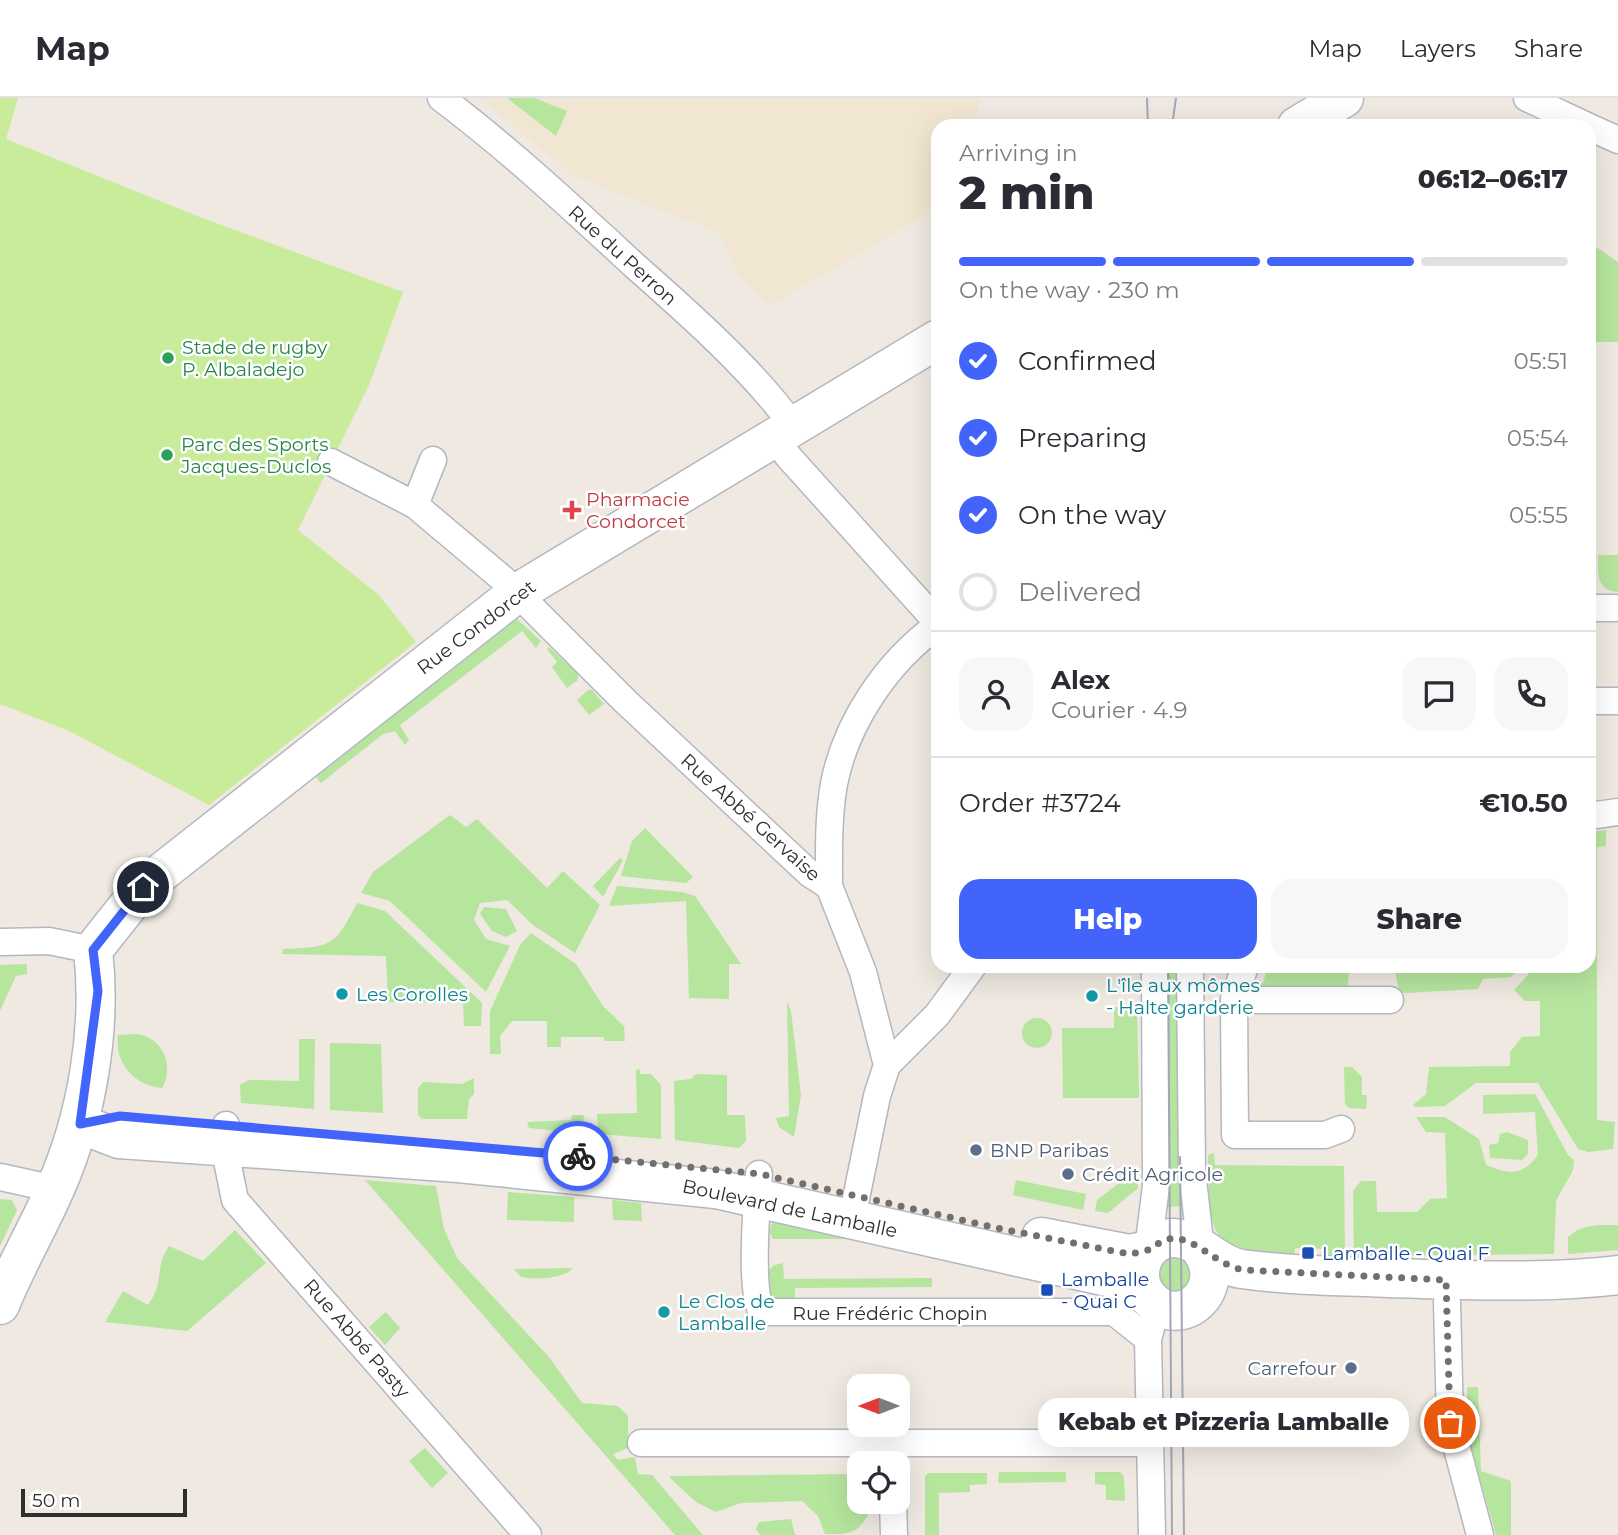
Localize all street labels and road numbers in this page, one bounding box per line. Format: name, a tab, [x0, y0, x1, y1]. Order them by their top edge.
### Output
street label: Rue du Perron	[564, 201, 682, 310]
street label: Rue Condorcet	[412, 575, 540, 680]
street label: Rue Abbé Gervaise	[676, 749, 825, 886]
street label: Boulevard de Lamballe	[680, 1174, 900, 1243]
street label: Rue Abbé Pasty	[299, 1274, 415, 1403]
street label: Rue Frédéric Chopin	[792, 1302, 988, 1325]

